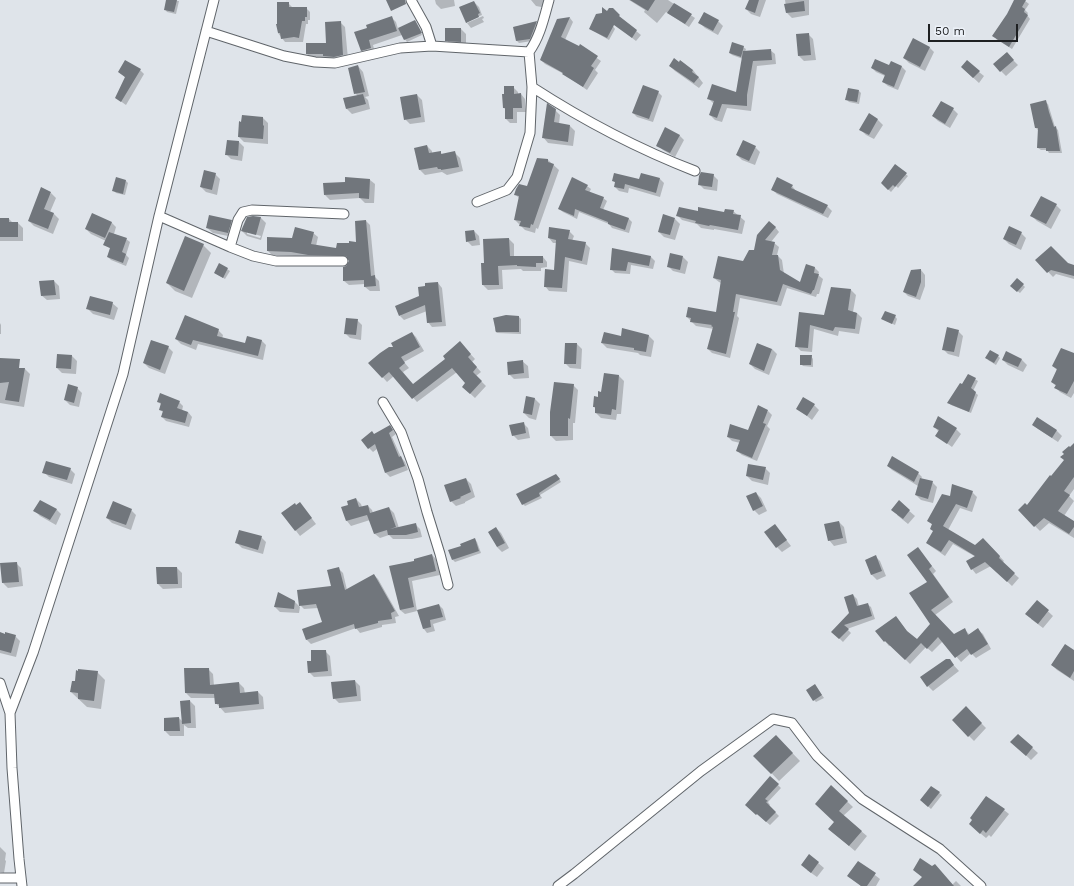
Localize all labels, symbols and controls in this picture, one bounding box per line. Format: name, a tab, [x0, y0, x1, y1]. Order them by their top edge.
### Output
scale bar	[930, 16, 1020, 42]
text: 50 m	[935, 24, 965, 38]

